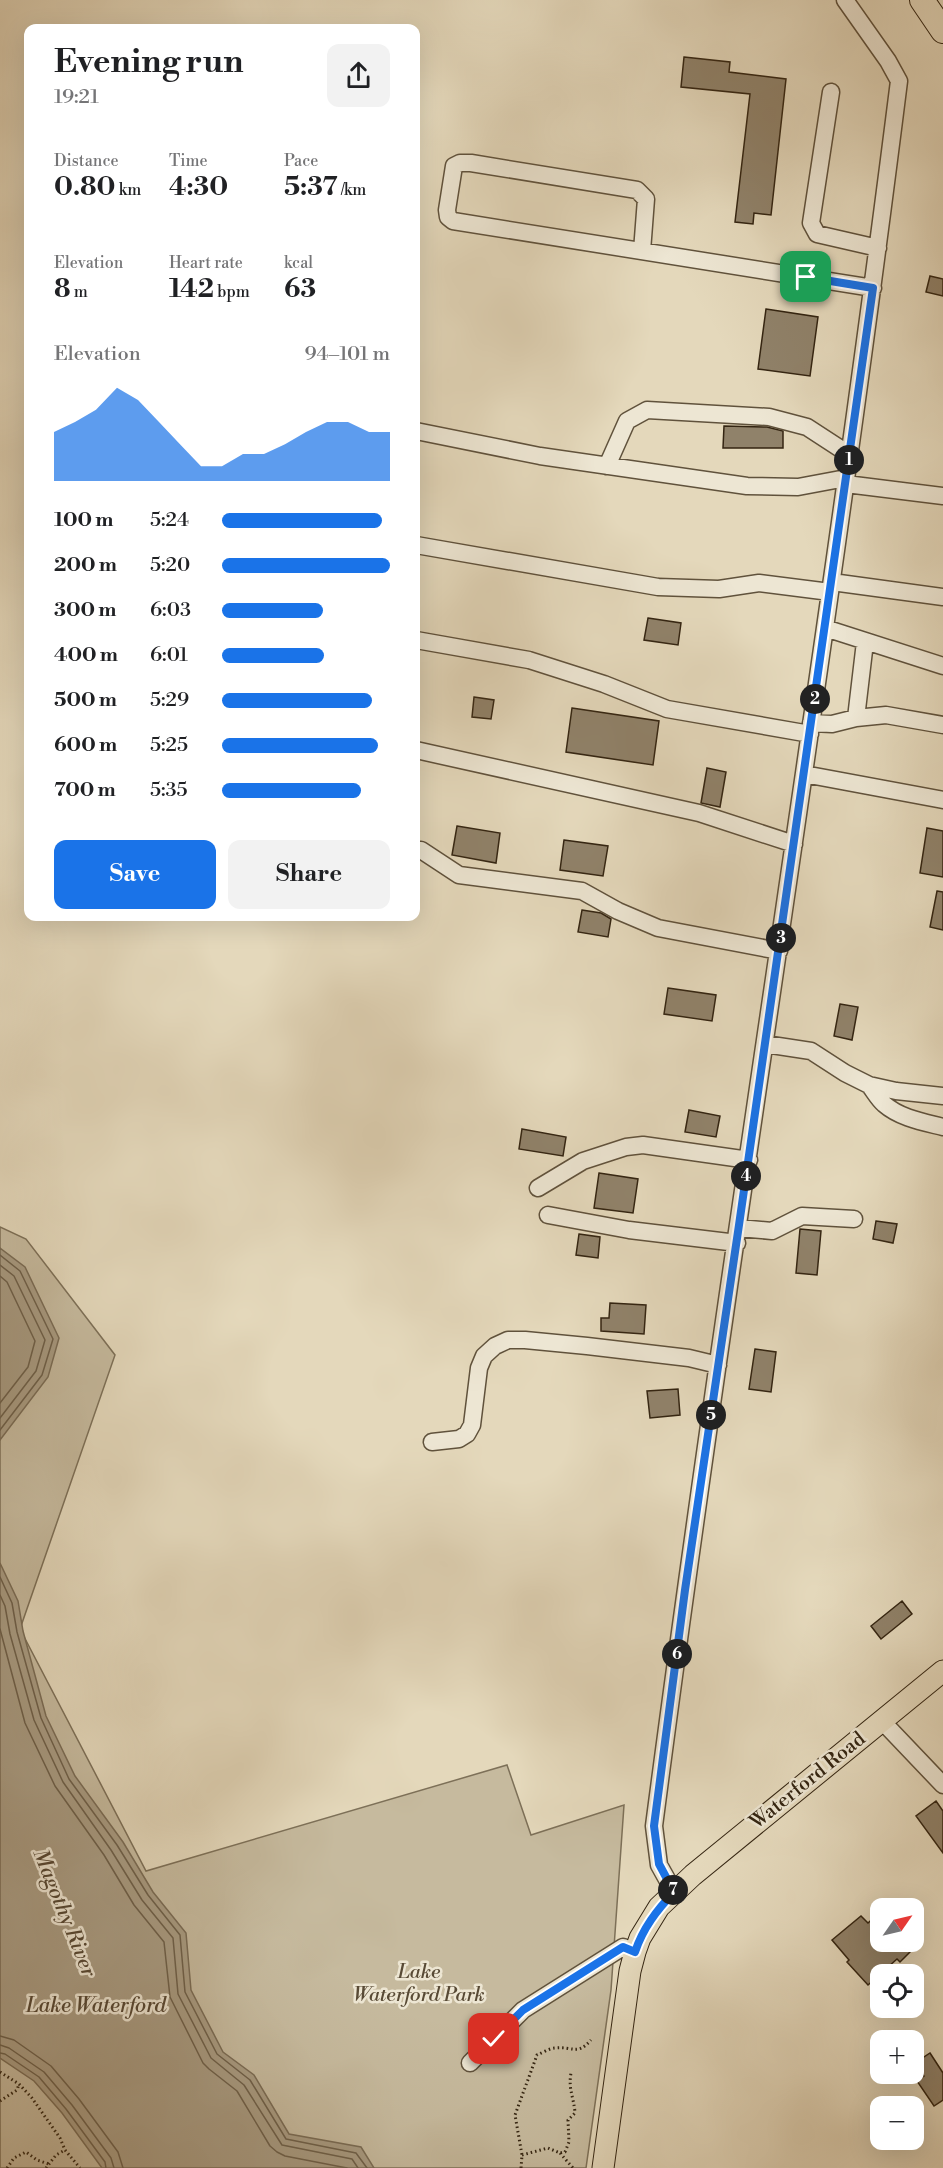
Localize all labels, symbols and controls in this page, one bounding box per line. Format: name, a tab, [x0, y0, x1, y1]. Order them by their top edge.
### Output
text: Evening run	[54, 42, 243, 83]
button: share	[327, 44, 390, 107]
text: 19:21	[54, 85, 99, 110]
text: Distance	[54, 151, 119, 171]
text: Time	[169, 151, 208, 171]
text: Pace	[284, 151, 318, 171]
text: 0.80	[54, 171, 116, 203]
text: 4:30	[169, 171, 228, 203]
text: 5:37	[284, 171, 338, 203]
text: km	[116, 180, 141, 200]
text: /km	[338, 180, 366, 200]
pin	[780, 251, 831, 302]
text: Elevation	[54, 253, 123, 273]
text: Heart rate	[169, 253, 243, 273]
text: kcal	[284, 253, 313, 273]
icon: arrive	[789, 260, 822, 293]
text: 8	[54, 273, 71, 305]
text: 142	[169, 273, 214, 305]
text: 63	[284, 273, 316, 305]
text: m	[71, 282, 88, 302]
text: bpm	[214, 282, 250, 302]
text: Elevation	[54, 342, 141, 367]
text: 94–101 m	[304, 342, 390, 367]
pin: 1	[834, 445, 864, 475]
text: 1	[845, 450, 853, 470]
text: 100 m	[54, 508, 113, 533]
text: 5:24	[150, 508, 189, 533]
text: 200 m	[54, 553, 117, 578]
text: 5:20	[150, 553, 190, 578]
text: 300 m	[54, 598, 117, 623]
text: 6:03	[150, 598, 191, 623]
text: 400 m	[54, 643, 118, 668]
text: 6:01	[150, 643, 188, 668]
pin: 2	[800, 684, 830, 714]
text: 500 m	[54, 688, 117, 713]
text: 5:29	[150, 688, 189, 713]
text: 2	[810, 689, 820, 709]
text: 600 m	[54, 733, 117, 758]
text: 5:25	[150, 733, 188, 758]
text: 700 m	[54, 778, 116, 803]
text: 5:35	[150, 778, 188, 803]
button: Save	[54, 840, 216, 909]
button: Share	[228, 840, 390, 909]
pin: 3	[766, 923, 796, 953]
text: 3	[776, 928, 786, 948]
pin: 4	[731, 1161, 761, 1191]
text: 4	[741, 1166, 751, 1186]
pin: 5	[696, 1400, 726, 1430]
text: 5	[706, 1405, 716, 1425]
pin: 6	[662, 1639, 692, 1669]
text: 6	[672, 1644, 682, 1664]
street label: Waterford Road	[744, 1726, 871, 1836]
water label: Magothy River	[27, 1845, 102, 1982]
pin: 7	[658, 1875, 688, 1905]
text: 7	[668, 1880, 678, 1900]
north arrow	[870, 1898, 924, 1952]
map controls	[870, 1898, 924, 2150]
park label: Lake Waterford Park	[353, 1960, 485, 2008]
button: locate	[870, 1964, 924, 2018]
water label: Lake Waterford	[25, 1993, 167, 2019]
pin	[468, 2013, 519, 2064]
icon: check	[477, 2022, 510, 2055]
button: +	[870, 2030, 924, 2084]
button: −	[870, 2096, 924, 2150]

